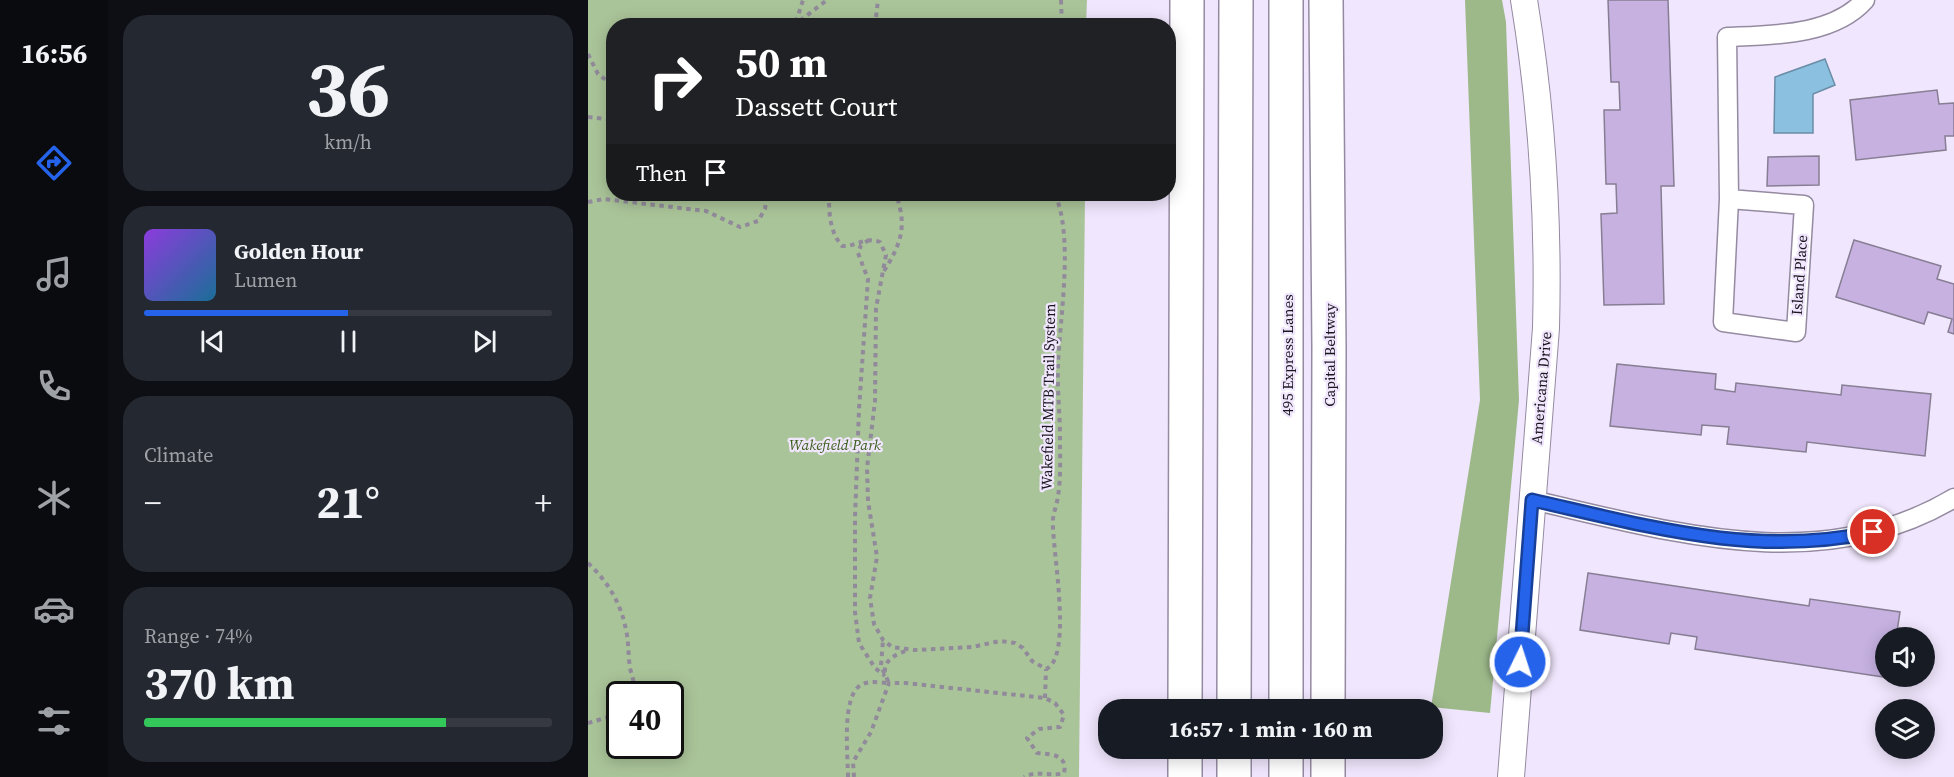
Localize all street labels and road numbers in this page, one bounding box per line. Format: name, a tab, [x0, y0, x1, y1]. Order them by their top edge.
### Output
street label: Island Place	[1786, 234, 1812, 316]
street label: 495 Express Lanes	[1277, 294, 1298, 416]
street label: Wakefield MTB Trail System	[1036, 303, 1060, 491]
street label: Capital Beltway	[1319, 303, 1340, 407]
street label: Americana Drive	[1526, 330, 1556, 445]

